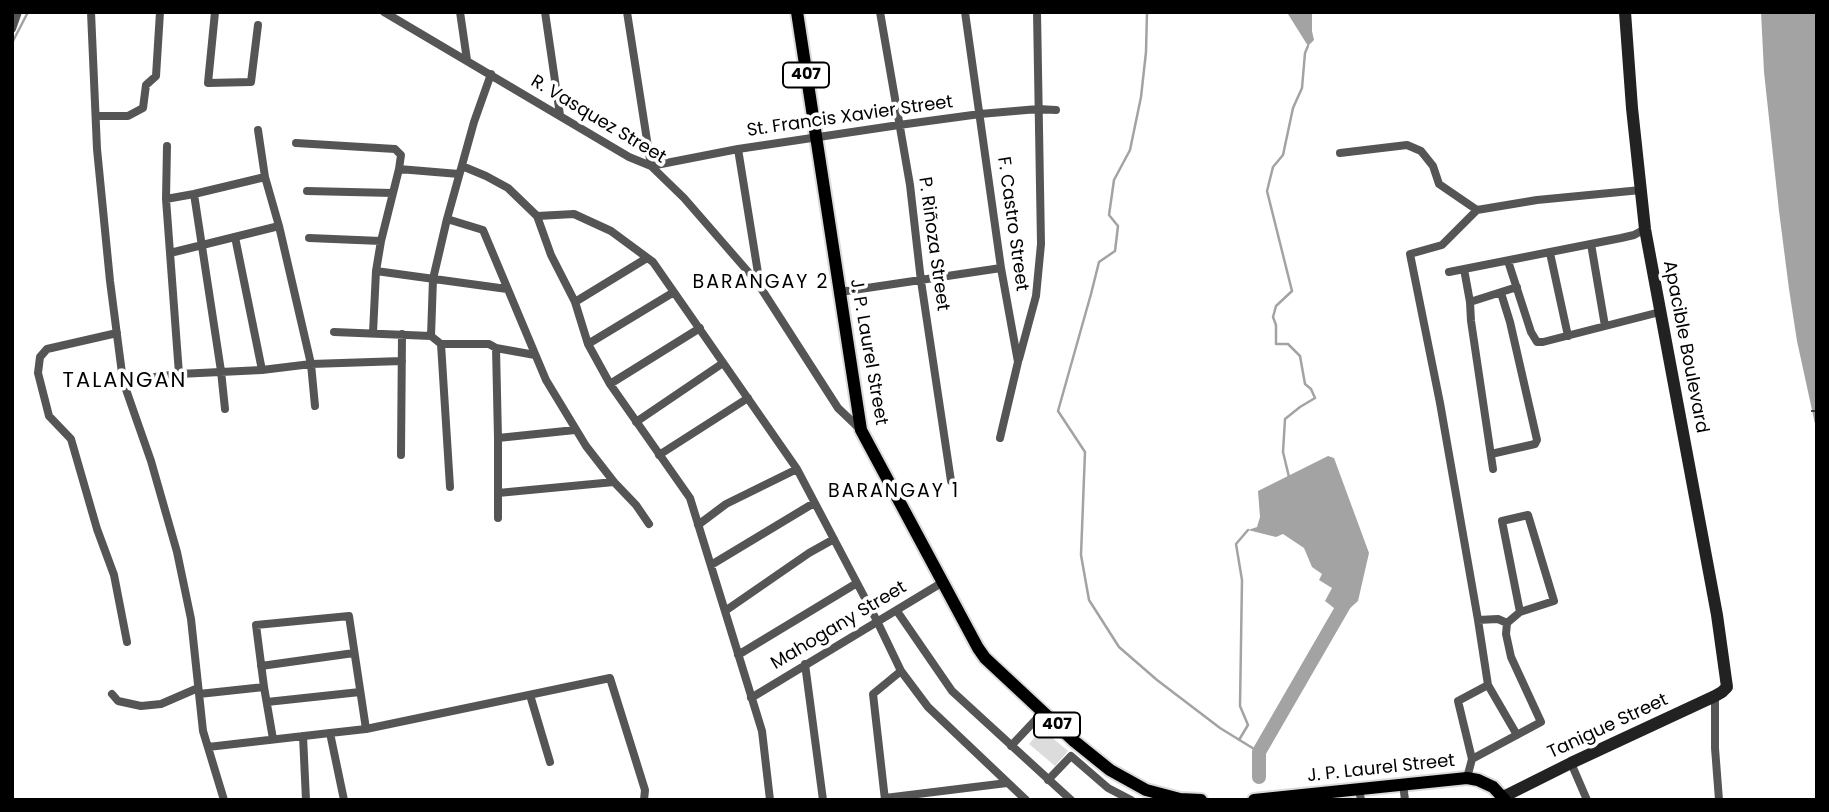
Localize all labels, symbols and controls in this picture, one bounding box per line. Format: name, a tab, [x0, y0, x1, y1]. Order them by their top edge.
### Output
road number: 407	[783, 62, 829, 88]
street label: R. Vasquez Street	[527, 71, 669, 169]
street label: St. Francis Xavier Street	[746, 92, 954, 142]
street label: F. Castro Street	[992, 155, 1032, 293]
street label: P. Riñoza Street	[913, 176, 953, 312]
street label: Apacible Boulevard	[1658, 259, 1712, 435]
district label: BARANGAY 2	[694, 272, 828, 294]
street label: J. P. Laurel Street	[844, 277, 892, 427]
district label: TALANGAN	[64, 369, 186, 395]
district label: BARANGAY 1	[829, 481, 959, 503]
street label: Mahogany Street	[767, 577, 911, 675]
street label: Tanigue Street	[1544, 690, 1672, 764]
road number: 407	[1034, 712, 1080, 738]
street label: J. P. Laurel Street	[1306, 751, 1456, 787]

